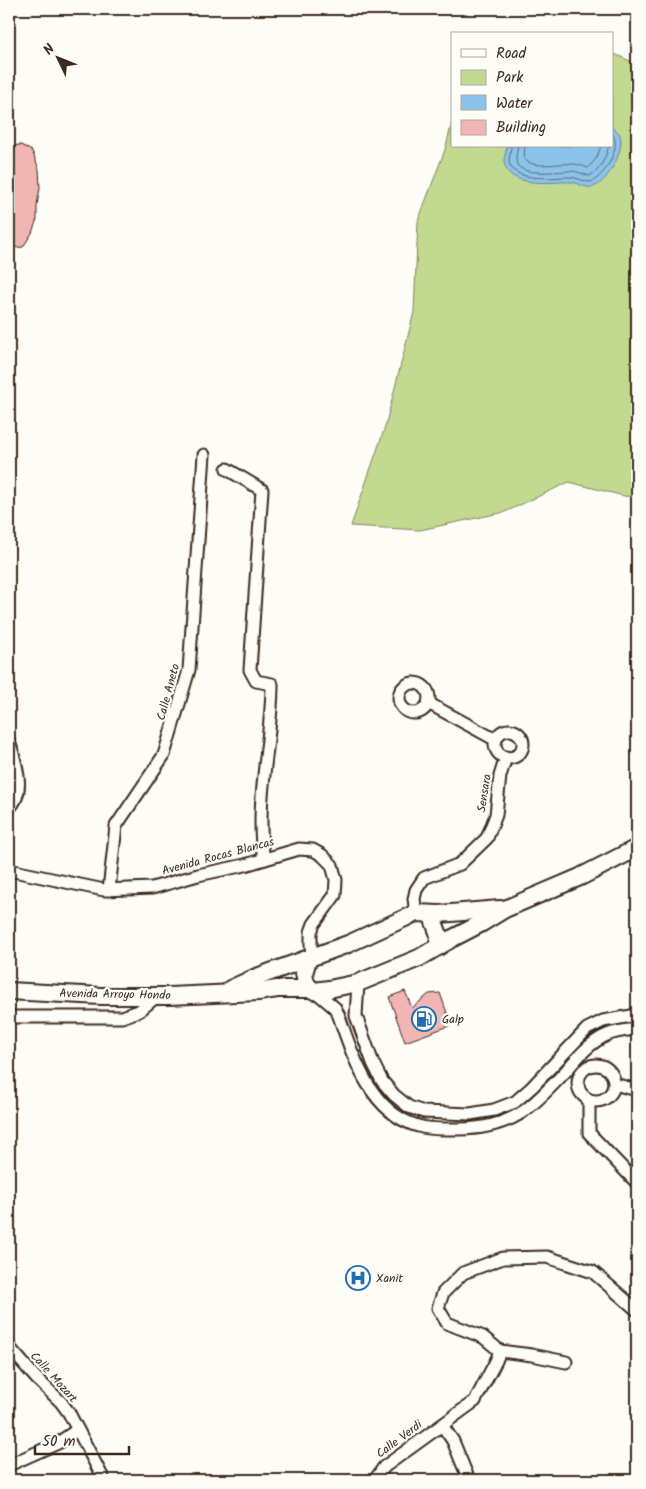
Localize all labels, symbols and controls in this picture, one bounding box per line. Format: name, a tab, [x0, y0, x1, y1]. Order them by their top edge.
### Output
north arrow	[32, 32, 82, 82]
legend	[451, 32, 614, 148]
text: N	[38, 39, 60, 61]
text: Road	[496, 42, 527, 66]
text: Park	[496, 66, 524, 90]
text: Water	[496, 92, 533, 116]
text: Building	[496, 116, 546, 140]
street label: Calle Aneto	[152, 662, 185, 723]
street label: Sensara	[472, 772, 497, 814]
street label: Avenida Rocas Blancas	[160, 832, 276, 881]
street label: Avenida Arroyo Hondo	[59, 984, 171, 1005]
fuel station icon: Galp	[411, 1006, 437, 1032]
place label: Galp	[442, 1010, 464, 1029]
hospital icon: Xanit	[345, 1265, 371, 1291]
place label: Xanit	[376, 1269, 403, 1288]
street label: Calle Mozart	[25, 1347, 82, 1407]
street label: Calle Verdi	[372, 1415, 427, 1463]
scale bar	[35, 1424, 129, 1456]
text: 50 m	[42, 1430, 76, 1454]

